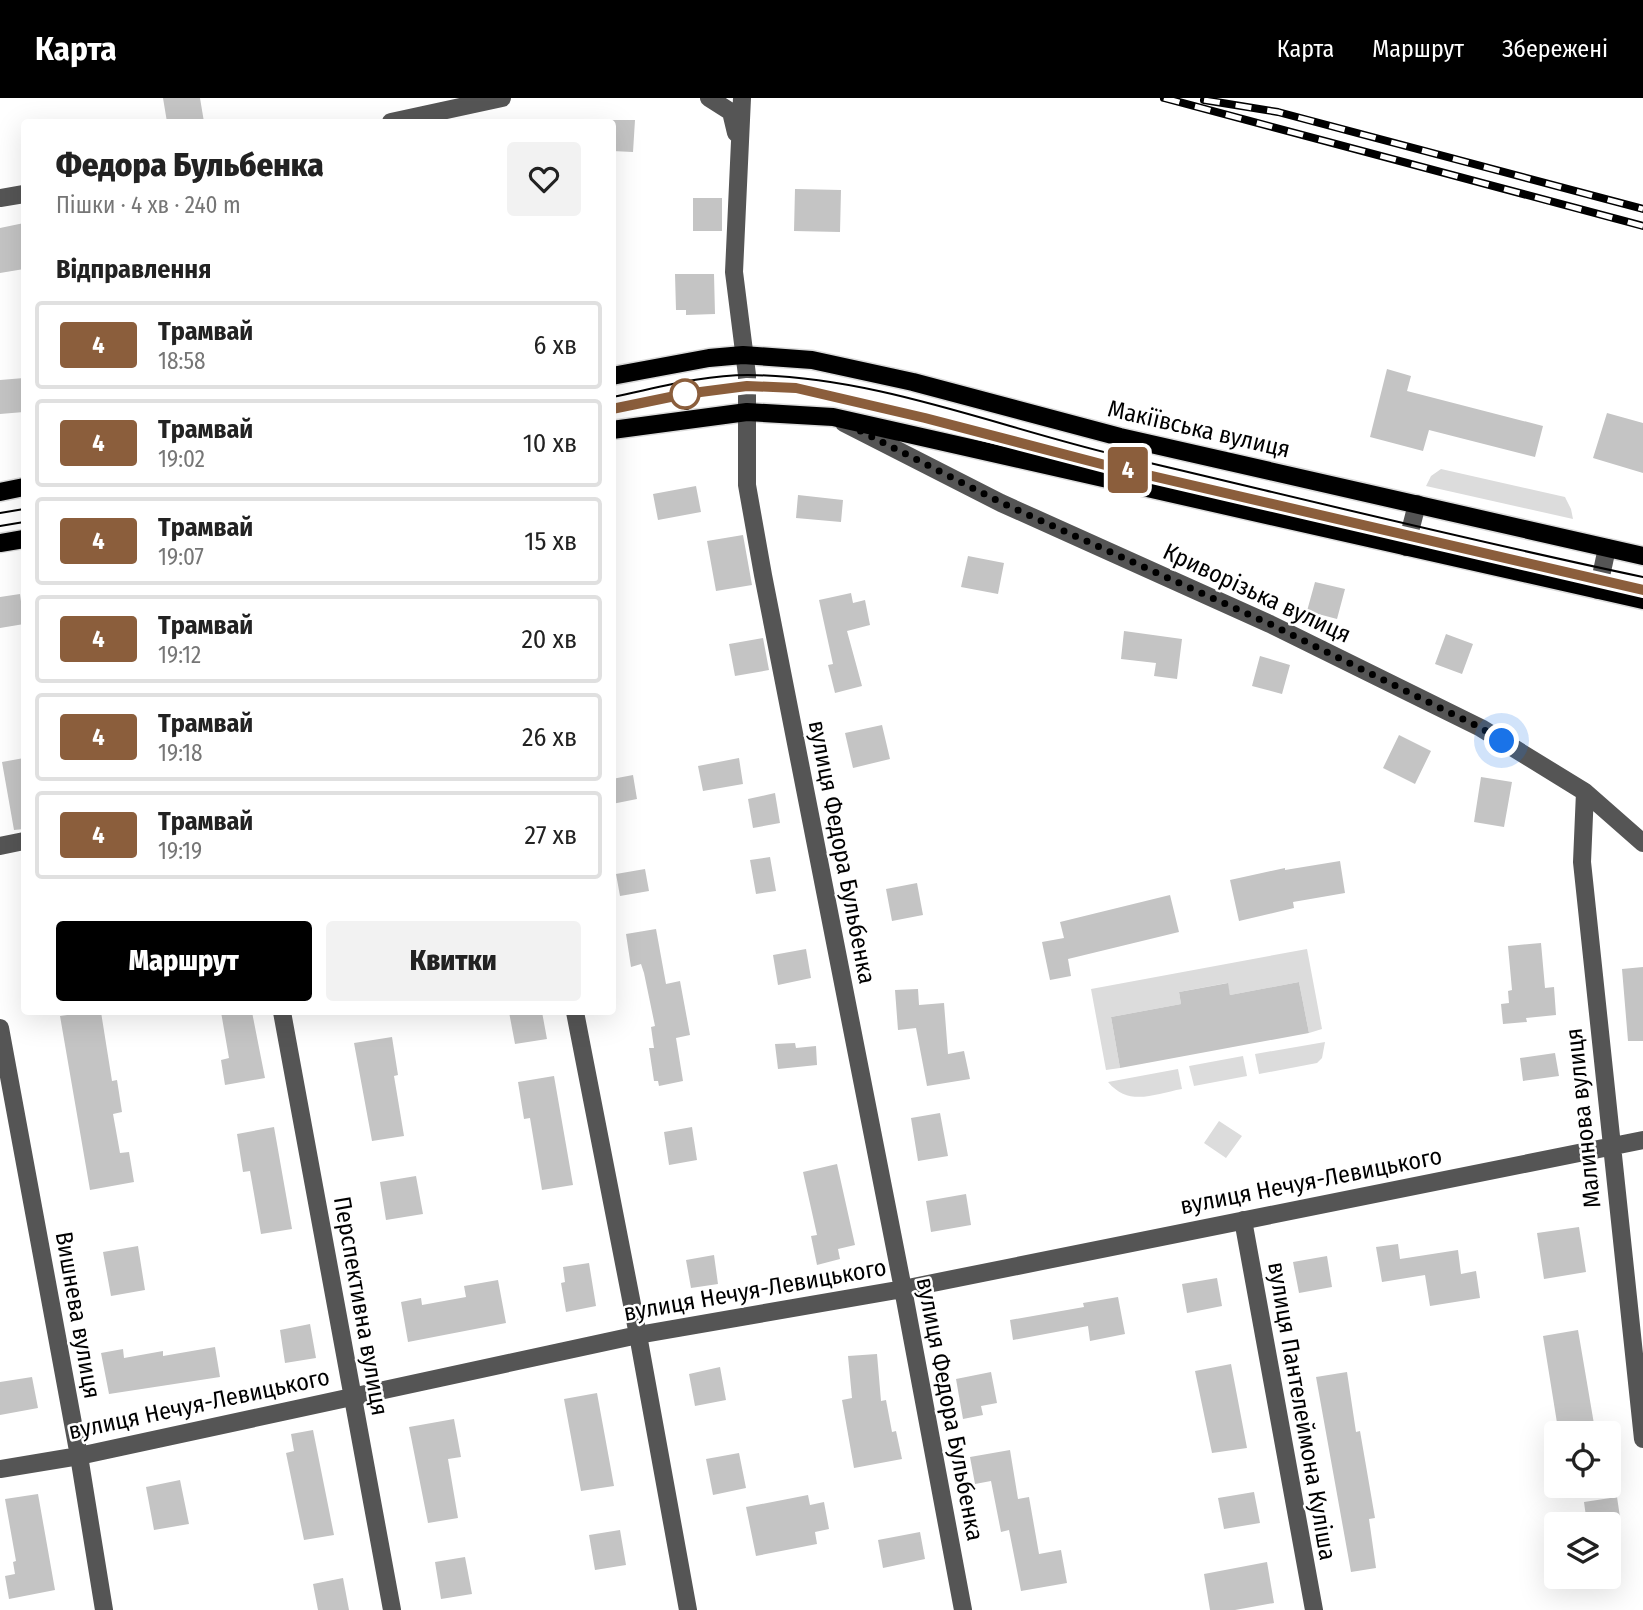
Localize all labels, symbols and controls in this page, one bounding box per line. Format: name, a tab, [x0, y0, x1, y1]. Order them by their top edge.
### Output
text: Карта	[35, 29, 117, 69]
text: Карта	[1277, 35, 1334, 63]
text: Маршрут	[1372, 35, 1464, 63]
text: Збережені	[1502, 35, 1608, 63]
button: heart	[507, 142, 581, 216]
text: Федора Бульбенка	[56, 145, 324, 185]
text: Пішки · 4 хв · 240 m	[56, 191, 241, 219]
text: Відправлення	[56, 254, 211, 285]
text: Трамвай	[158, 316, 253, 347]
text: 6 хв	[534, 330, 577, 361]
text: 4	[92, 331, 105, 359]
text: 18:58	[158, 347, 206, 375]
unlabelled marker	[670, 379, 700, 409]
street label: Макіївська вулиця	[1105, 394, 1293, 464]
text: Трамвай	[158, 414, 253, 445]
text: 10 хв	[523, 428, 577, 459]
text: 4	[92, 429, 105, 457]
text: 19:02	[158, 445, 205, 473]
line badge: 4	[1105, 447, 1151, 493]
text: 4	[1122, 456, 1134, 484]
text: Трамвай	[158, 512, 253, 543]
text: 15 хв	[524, 526, 577, 557]
text: 4	[92, 527, 105, 555]
street label: Криворізька вулиця	[1159, 537, 1355, 649]
text: 19:07	[158, 543, 204, 571]
text: Трамвай	[158, 610, 253, 641]
text: 20 хв	[521, 624, 577, 655]
text: 4	[92, 625, 105, 653]
text: 19:12	[158, 641, 201, 669]
text: Трамвай	[158, 708, 253, 739]
street label: вулиця Федора Бульбенка	[803, 718, 881, 986]
text: 26 хв	[522, 722, 577, 753]
text: 4	[92, 723, 105, 751]
your location	[1484, 723, 1519, 758]
text: 19:18	[158, 739, 203, 767]
text: Трамвай	[158, 806, 253, 837]
text: 27 хв	[525, 820, 577, 851]
text: 4	[92, 821, 105, 849]
text: 19:19	[158, 837, 202, 865]
button: Маршрут	[56, 921, 312, 1001]
button: Квитки	[326, 921, 581, 1001]
street label: Малинова вулиця	[1560, 1027, 1606, 1209]
street label: вулиця Нечуя-Левицького	[1178, 1142, 1444, 1220]
street label: Перспективна вулиця	[328, 1194, 394, 1418]
street label: Вишнева вулиця	[50, 1229, 106, 1401]
street label: вулиця Нечуя-Левицького	[622, 1253, 888, 1327]
street label: вулиця Пантелеймона Куліша	[1262, 1260, 1342, 1562]
street label: вулиця Федора Бульбенка	[911, 1275, 989, 1543]
street label: вулиця Нечуя-Левицького	[66, 1363, 332, 1445]
map controls	[1544, 1421, 1621, 1589]
button: locate	[1544, 1421, 1621, 1498]
button: layers	[1544, 1512, 1621, 1589]

